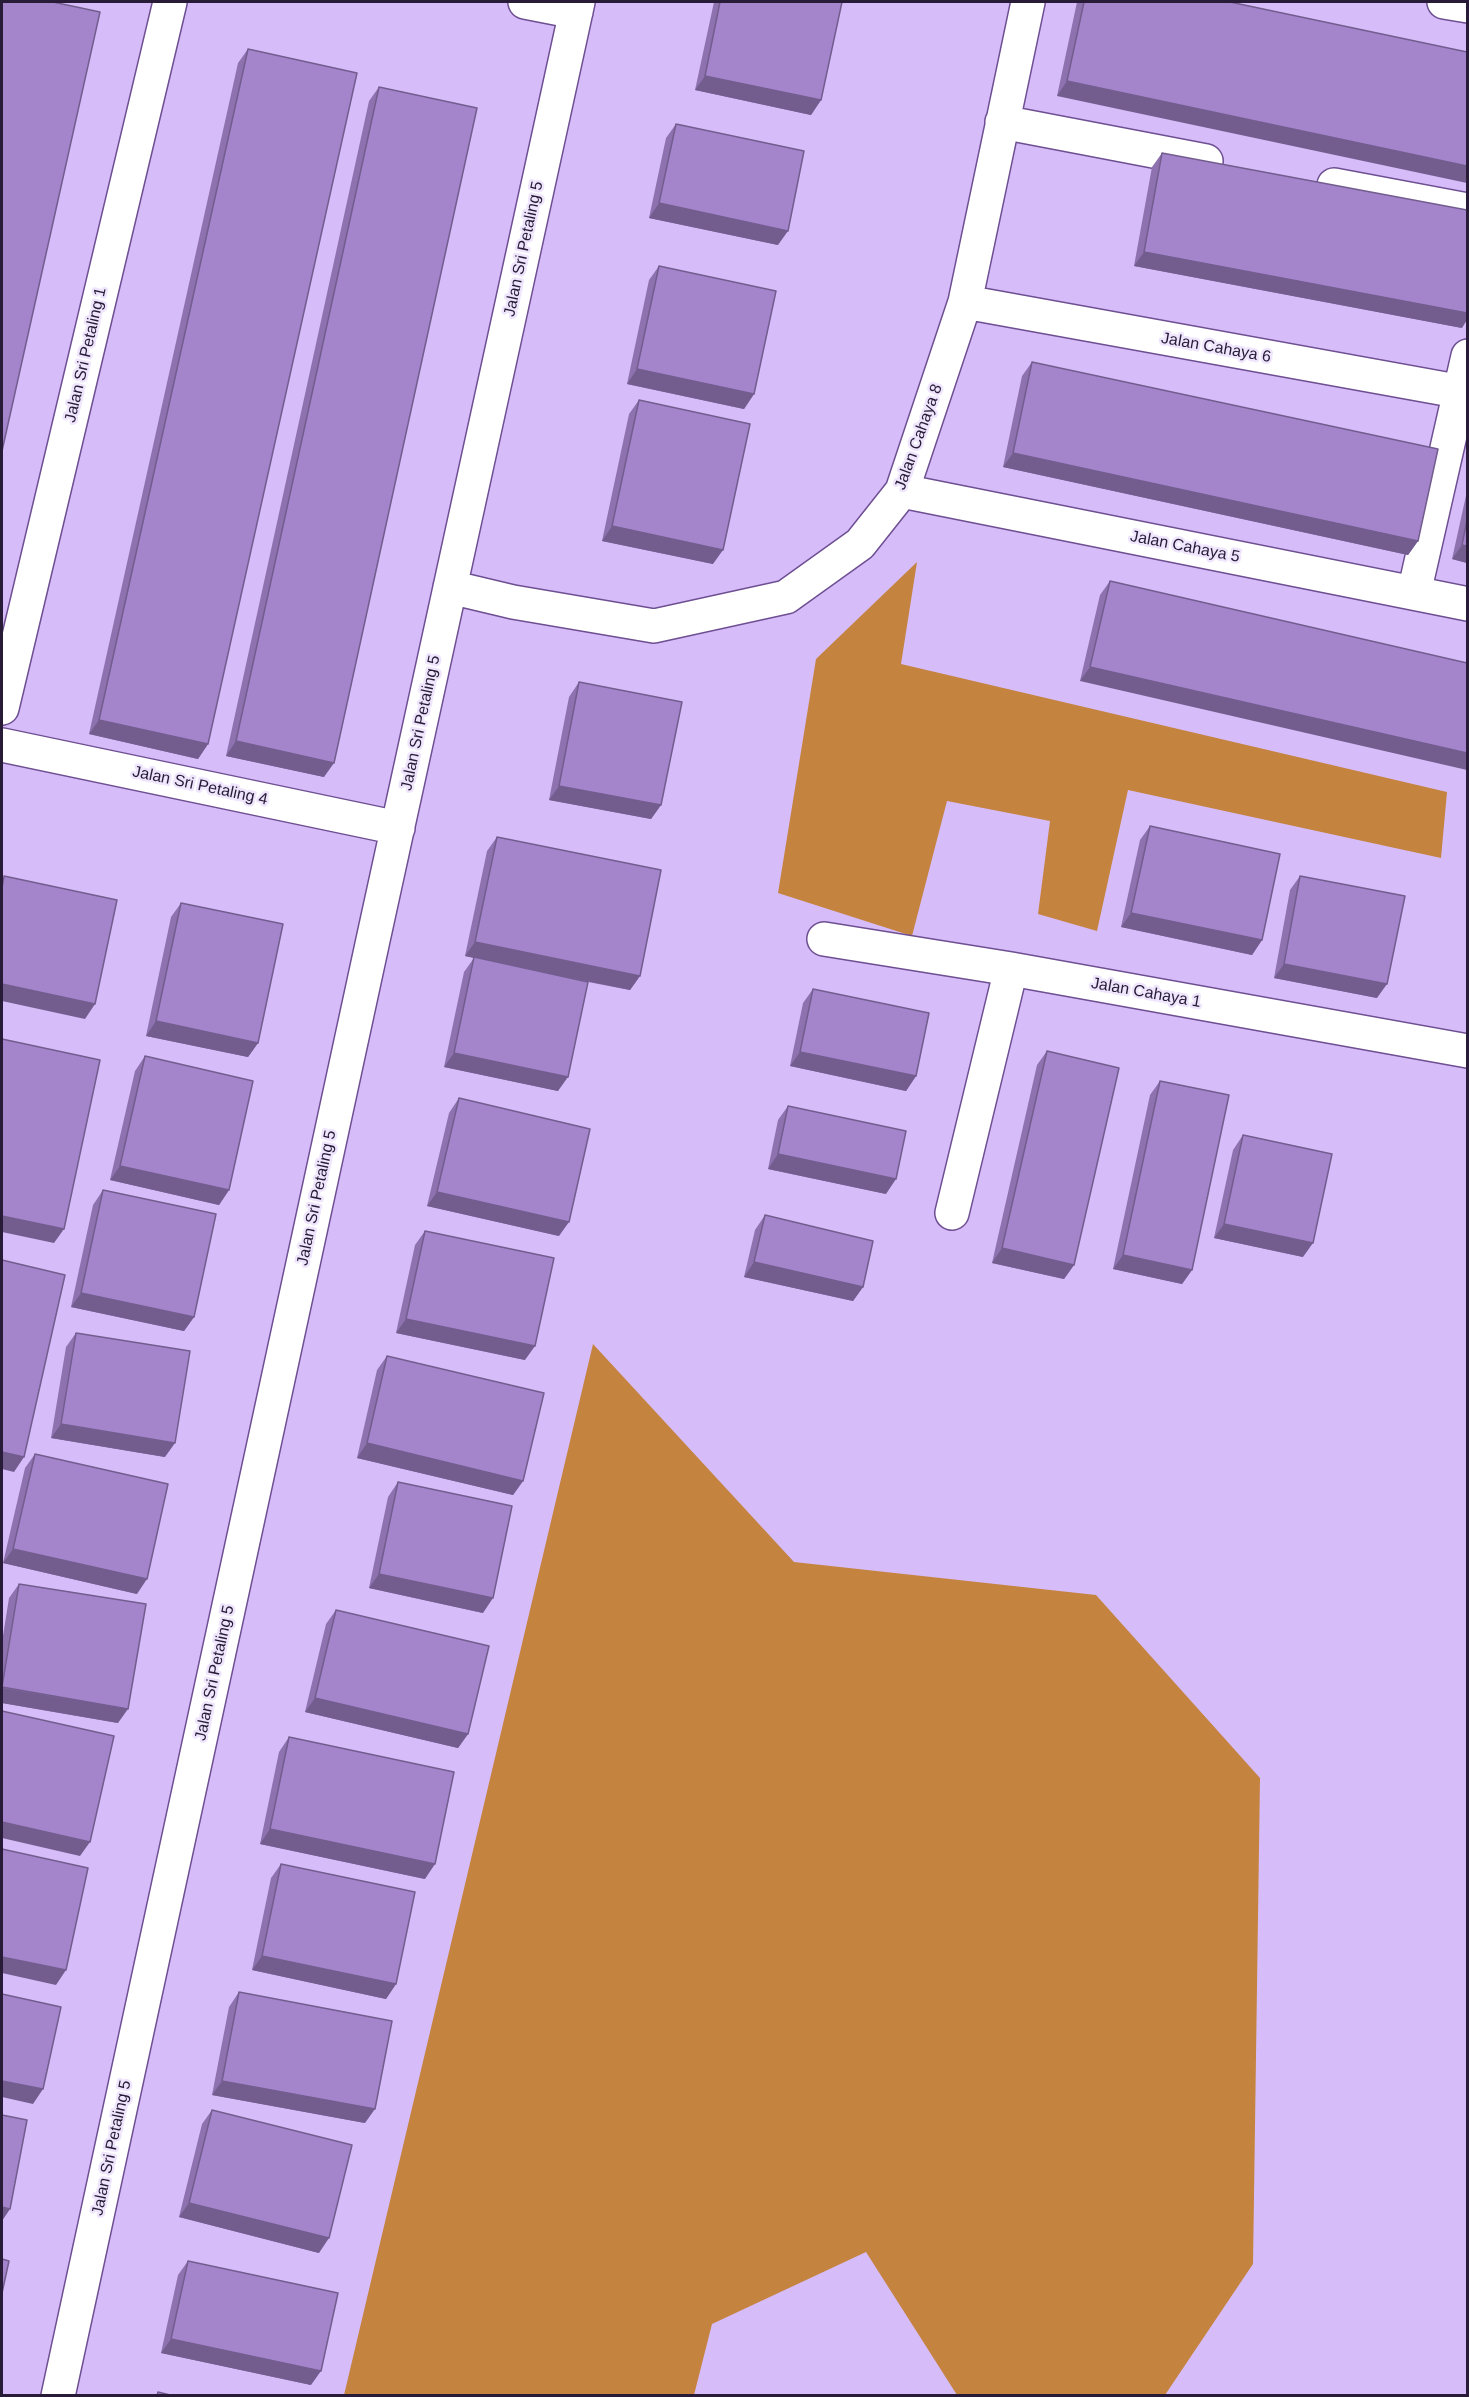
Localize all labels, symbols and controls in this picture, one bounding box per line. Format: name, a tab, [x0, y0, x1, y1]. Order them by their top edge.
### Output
street label: Jalan Sri Petaling 5	[500, 180, 548, 318]
street label: Jalan Sri Petaling 1	[61, 286, 111, 424]
street label: Jalan Cahaya 6	[1160, 329, 1272, 367]
street label: Jalan Cahaya 8	[891, 381, 947, 493]
street label: Jalan Cahaya 5	[1129, 527, 1241, 567]
street label: Jalan Sri Petaling 5	[397, 654, 445, 792]
street label: Jalan Sri Petaling 4	[131, 762, 269, 810]
street label: Jalan Cahaya 1	[1090, 974, 1202, 1012]
street label: Jalan Sri Petaling 5	[293, 1129, 341, 1267]
street label: Jalan Sri Petaling 5	[191, 1604, 239, 1742]
street label: Jalan Sri Petaling 5	[88, 2079, 136, 2217]

